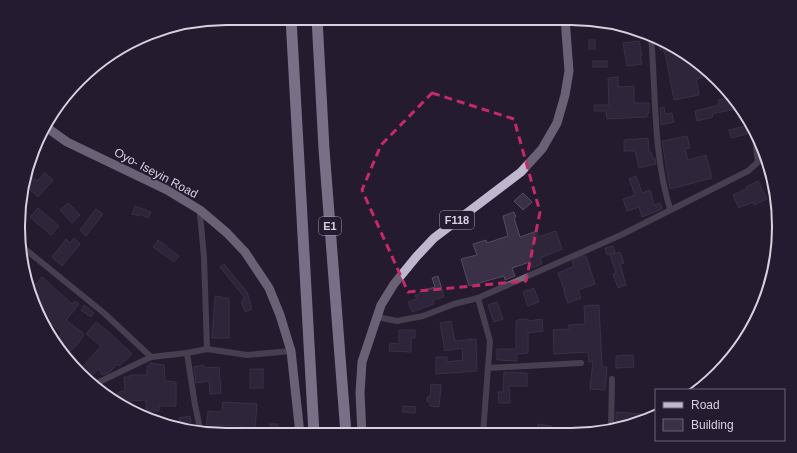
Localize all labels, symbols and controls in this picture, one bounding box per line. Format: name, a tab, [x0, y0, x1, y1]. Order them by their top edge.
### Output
street label: Oyo- Iseyin Road	[112, 145, 200, 201]
road number: F118	[440, 211, 474, 229]
road number: E1	[319, 217, 341, 235]
legend	[655, 389, 785, 441]
text: Road	[691, 398, 720, 412]
text: Building	[691, 418, 734, 432]

